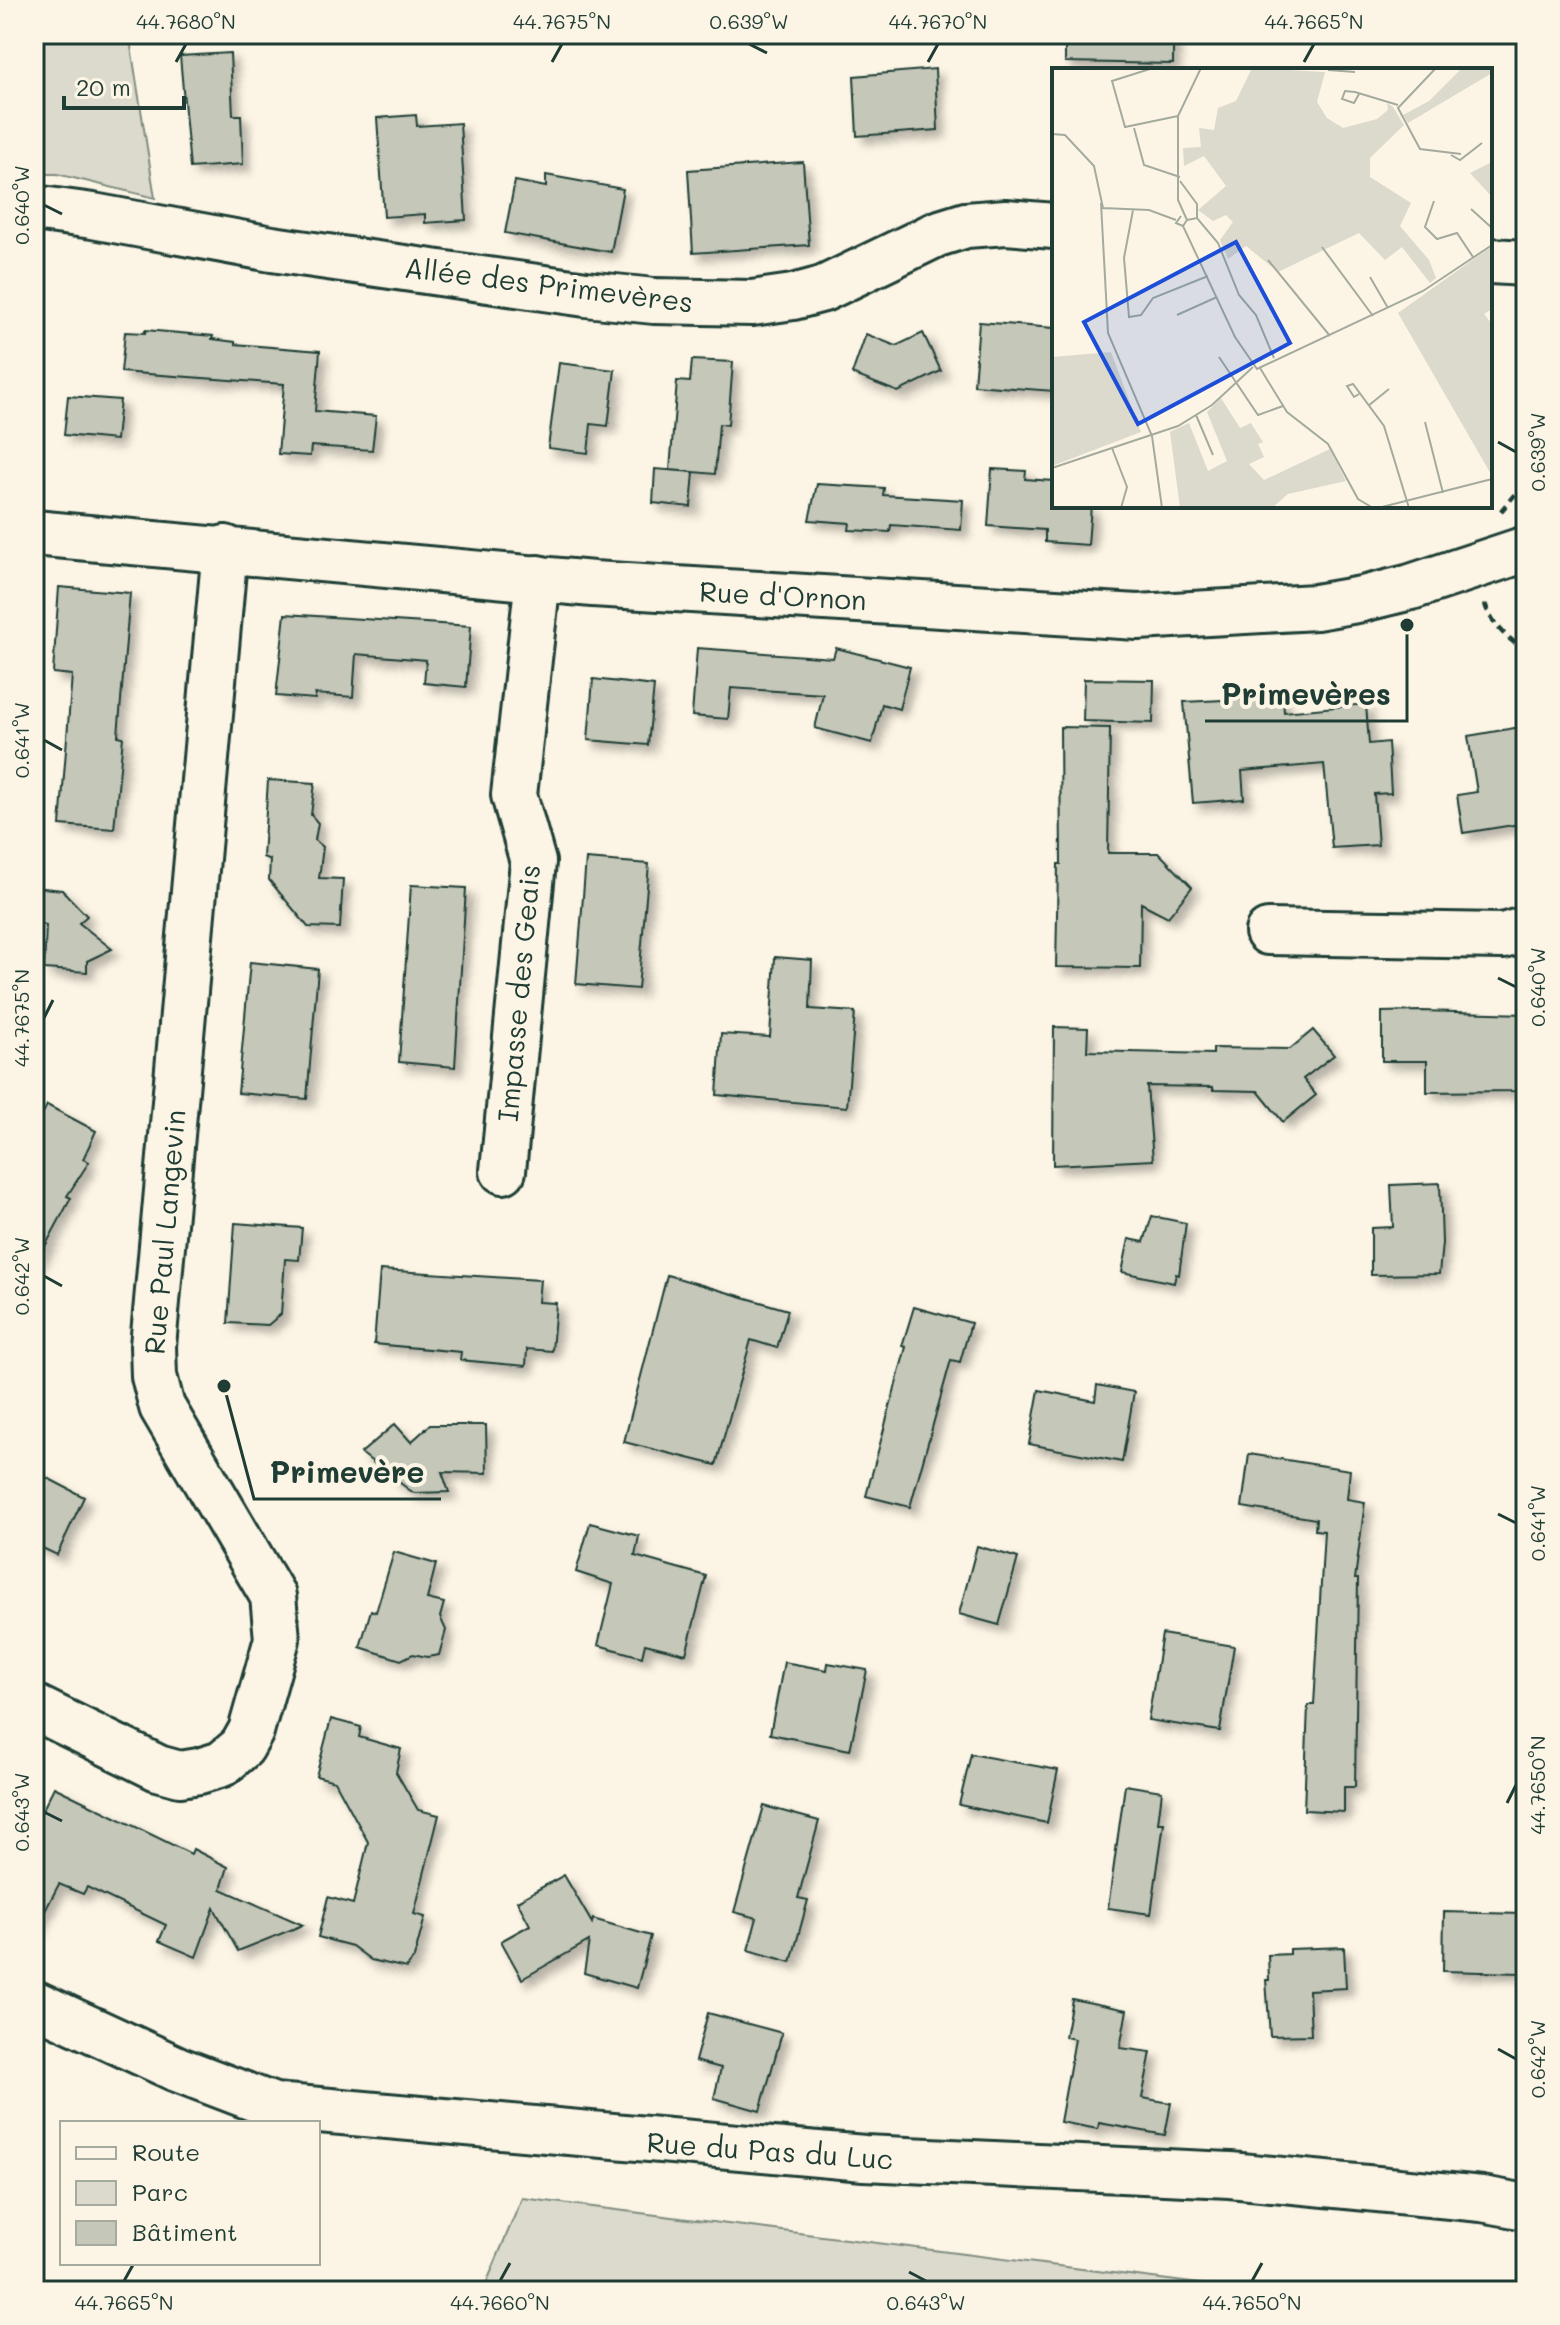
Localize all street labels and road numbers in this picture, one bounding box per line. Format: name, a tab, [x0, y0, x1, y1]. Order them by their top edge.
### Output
street label: Allée des Primevères	[403, 248, 695, 320]
street label: Rue d'Ornon	[698, 573, 868, 617]
street label: Impasse des Geais	[489, 863, 547, 1123]
street label: Rue Paul Langevin	[135, 1108, 193, 1356]
street label: Rue du Pas du Luc	[645, 2123, 895, 2177]

